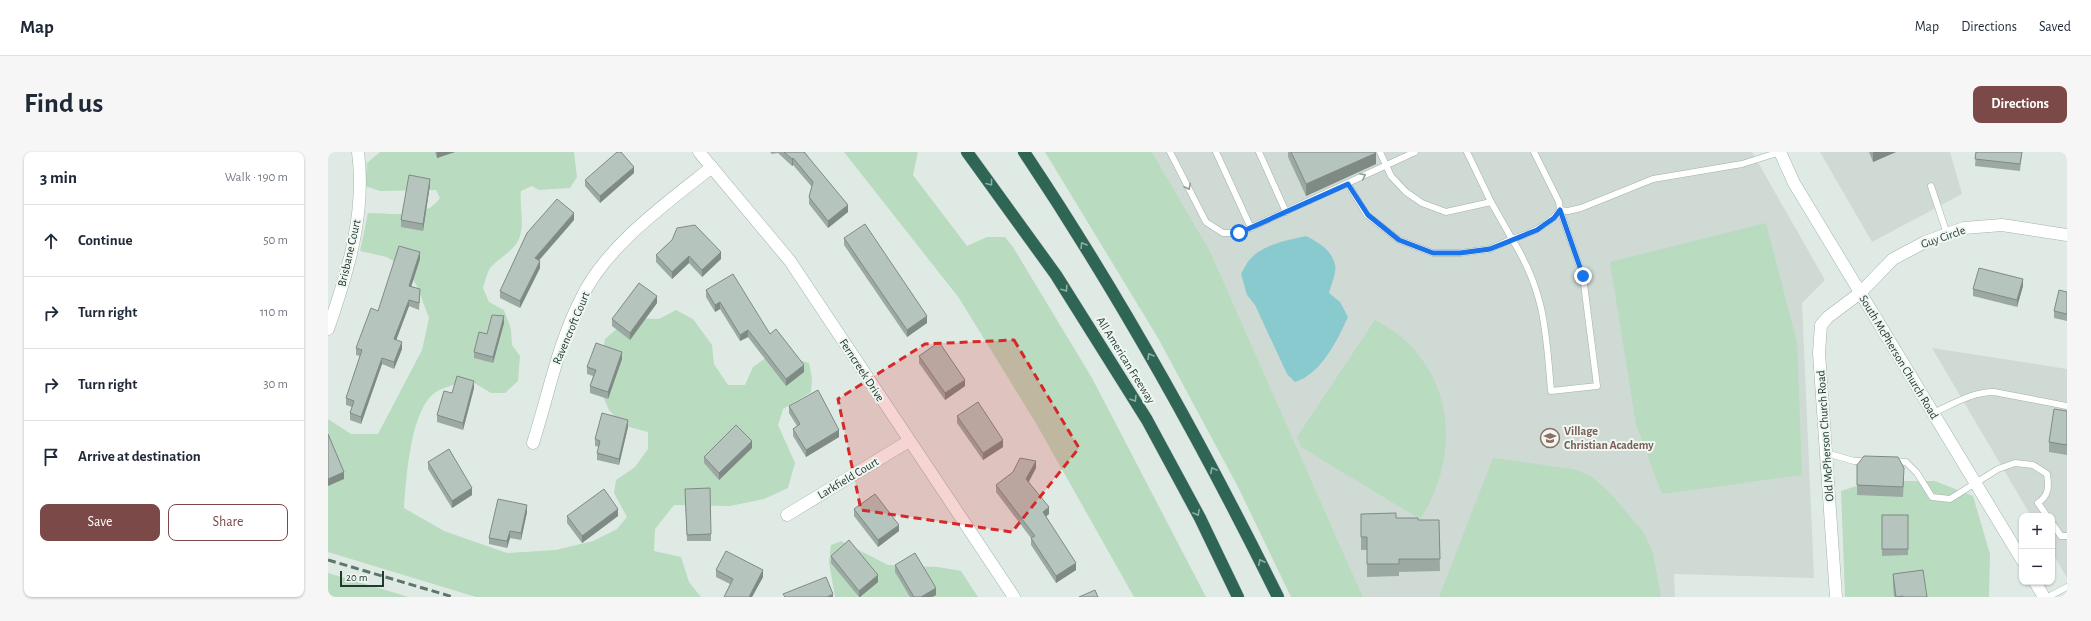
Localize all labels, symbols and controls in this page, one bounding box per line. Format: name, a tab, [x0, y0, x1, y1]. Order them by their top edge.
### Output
text: Map	[20, 18, 54, 37]
text: Map	[1915, 20, 1939, 34]
text: Directions	[1961, 20, 2017, 34]
text: Saved	[2039, 20, 2071, 34]
button: Directions	[1973, 86, 2067, 123]
text: Find us	[24, 90, 103, 118]
text: 3 min	[40, 169, 77, 186]
text: Walk · 190 m	[225, 171, 288, 184]
one-way arrow	[1359, 173, 1366, 181]
one-way arrow	[986, 179, 993, 186]
one-way arrow	[1183, 182, 1190, 190]
street label: Brisbane Court	[335, 218, 363, 288]
route start	[1230, 224, 1248, 242]
street label: Guy Circle	[1919, 224, 1967, 251]
icon: ahead	[40, 230, 62, 252]
text: Continue	[78, 233, 133, 248]
text: 50 m	[263, 234, 288, 247]
one-way arrow	[1081, 242, 1088, 249]
route end	[1574, 267, 1592, 285]
one-way arrow	[1060, 285, 1068, 292]
street label: Ravencroft Court	[550, 290, 592, 366]
street label: South McPherson Church Road	[1857, 293, 1941, 421]
icon: right	[40, 302, 62, 324]
text: Turn right	[78, 305, 137, 320]
text: 110 m	[260, 306, 288, 319]
street label: All American Freeway	[1094, 315, 1158, 406]
street label: Ferncreek Drive	[837, 336, 887, 404]
one-way arrow	[1148, 353, 1155, 360]
street label: Old McPherson Church Road	[1814, 370, 1836, 502]
icon: right	[40, 374, 62, 396]
text: Turn right	[78, 377, 137, 392]
text: 30 m	[263, 378, 288, 391]
one-way arrow	[1130, 395, 1137, 402]
place label: Village Christian Academy	[1564, 425, 1654, 452]
school or university icon: Village Christian Academy	[1539, 427, 1561, 449]
icon: arrive	[40, 446, 62, 468]
text: Arrive at destination	[78, 449, 201, 464]
street label: Larkfield Court	[815, 455, 881, 501]
one-way arrow	[1211, 467, 1218, 474]
button: Save	[40, 504, 160, 541]
button: Share	[168, 504, 288, 541]
one-way arrow	[1192, 509, 1200, 516]
map controls	[2019, 513, 2055, 585]
button: +	[2019, 513, 2055, 549]
button: −	[2019, 549, 2055, 585]
one-way arrow	[1258, 559, 1265, 566]
scale bar	[340, 569, 384, 588]
text: 20 m	[346, 572, 367, 583]

